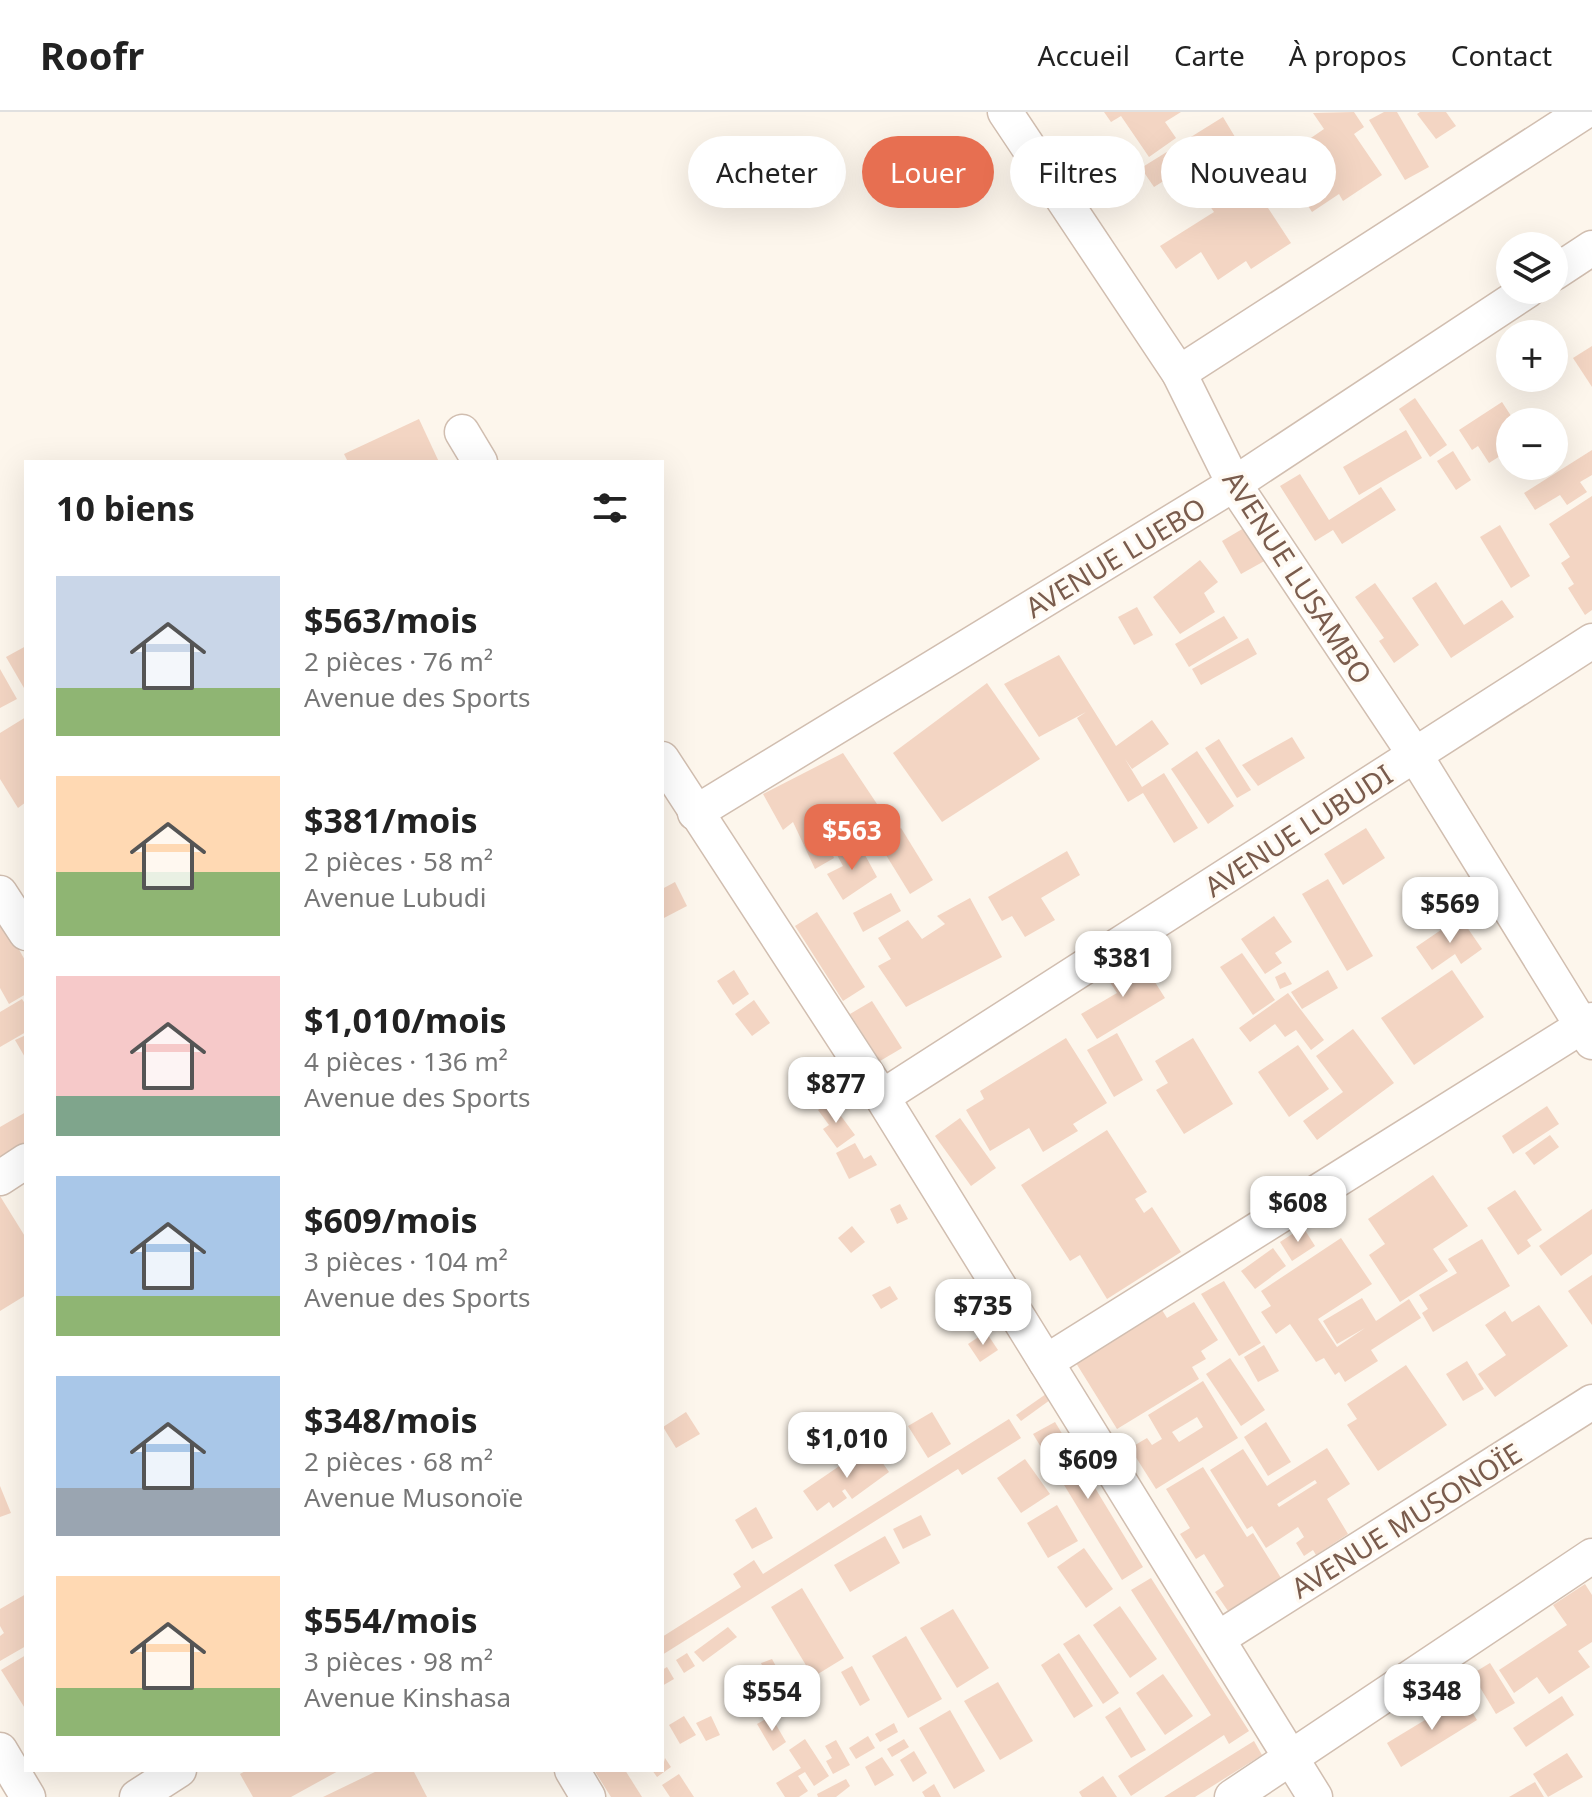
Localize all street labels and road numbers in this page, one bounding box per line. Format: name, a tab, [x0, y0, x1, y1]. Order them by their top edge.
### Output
street label: AVENUE LUSAMBO	[1215, 463, 1381, 691]
street label: AVENUE LUEBO	[1018, 488, 1212, 626]
street label: AVENUE LUBUDI	[1197, 755, 1399, 905]
street label: AVENUE MUSONOÏE	[1284, 1434, 1528, 1606]

